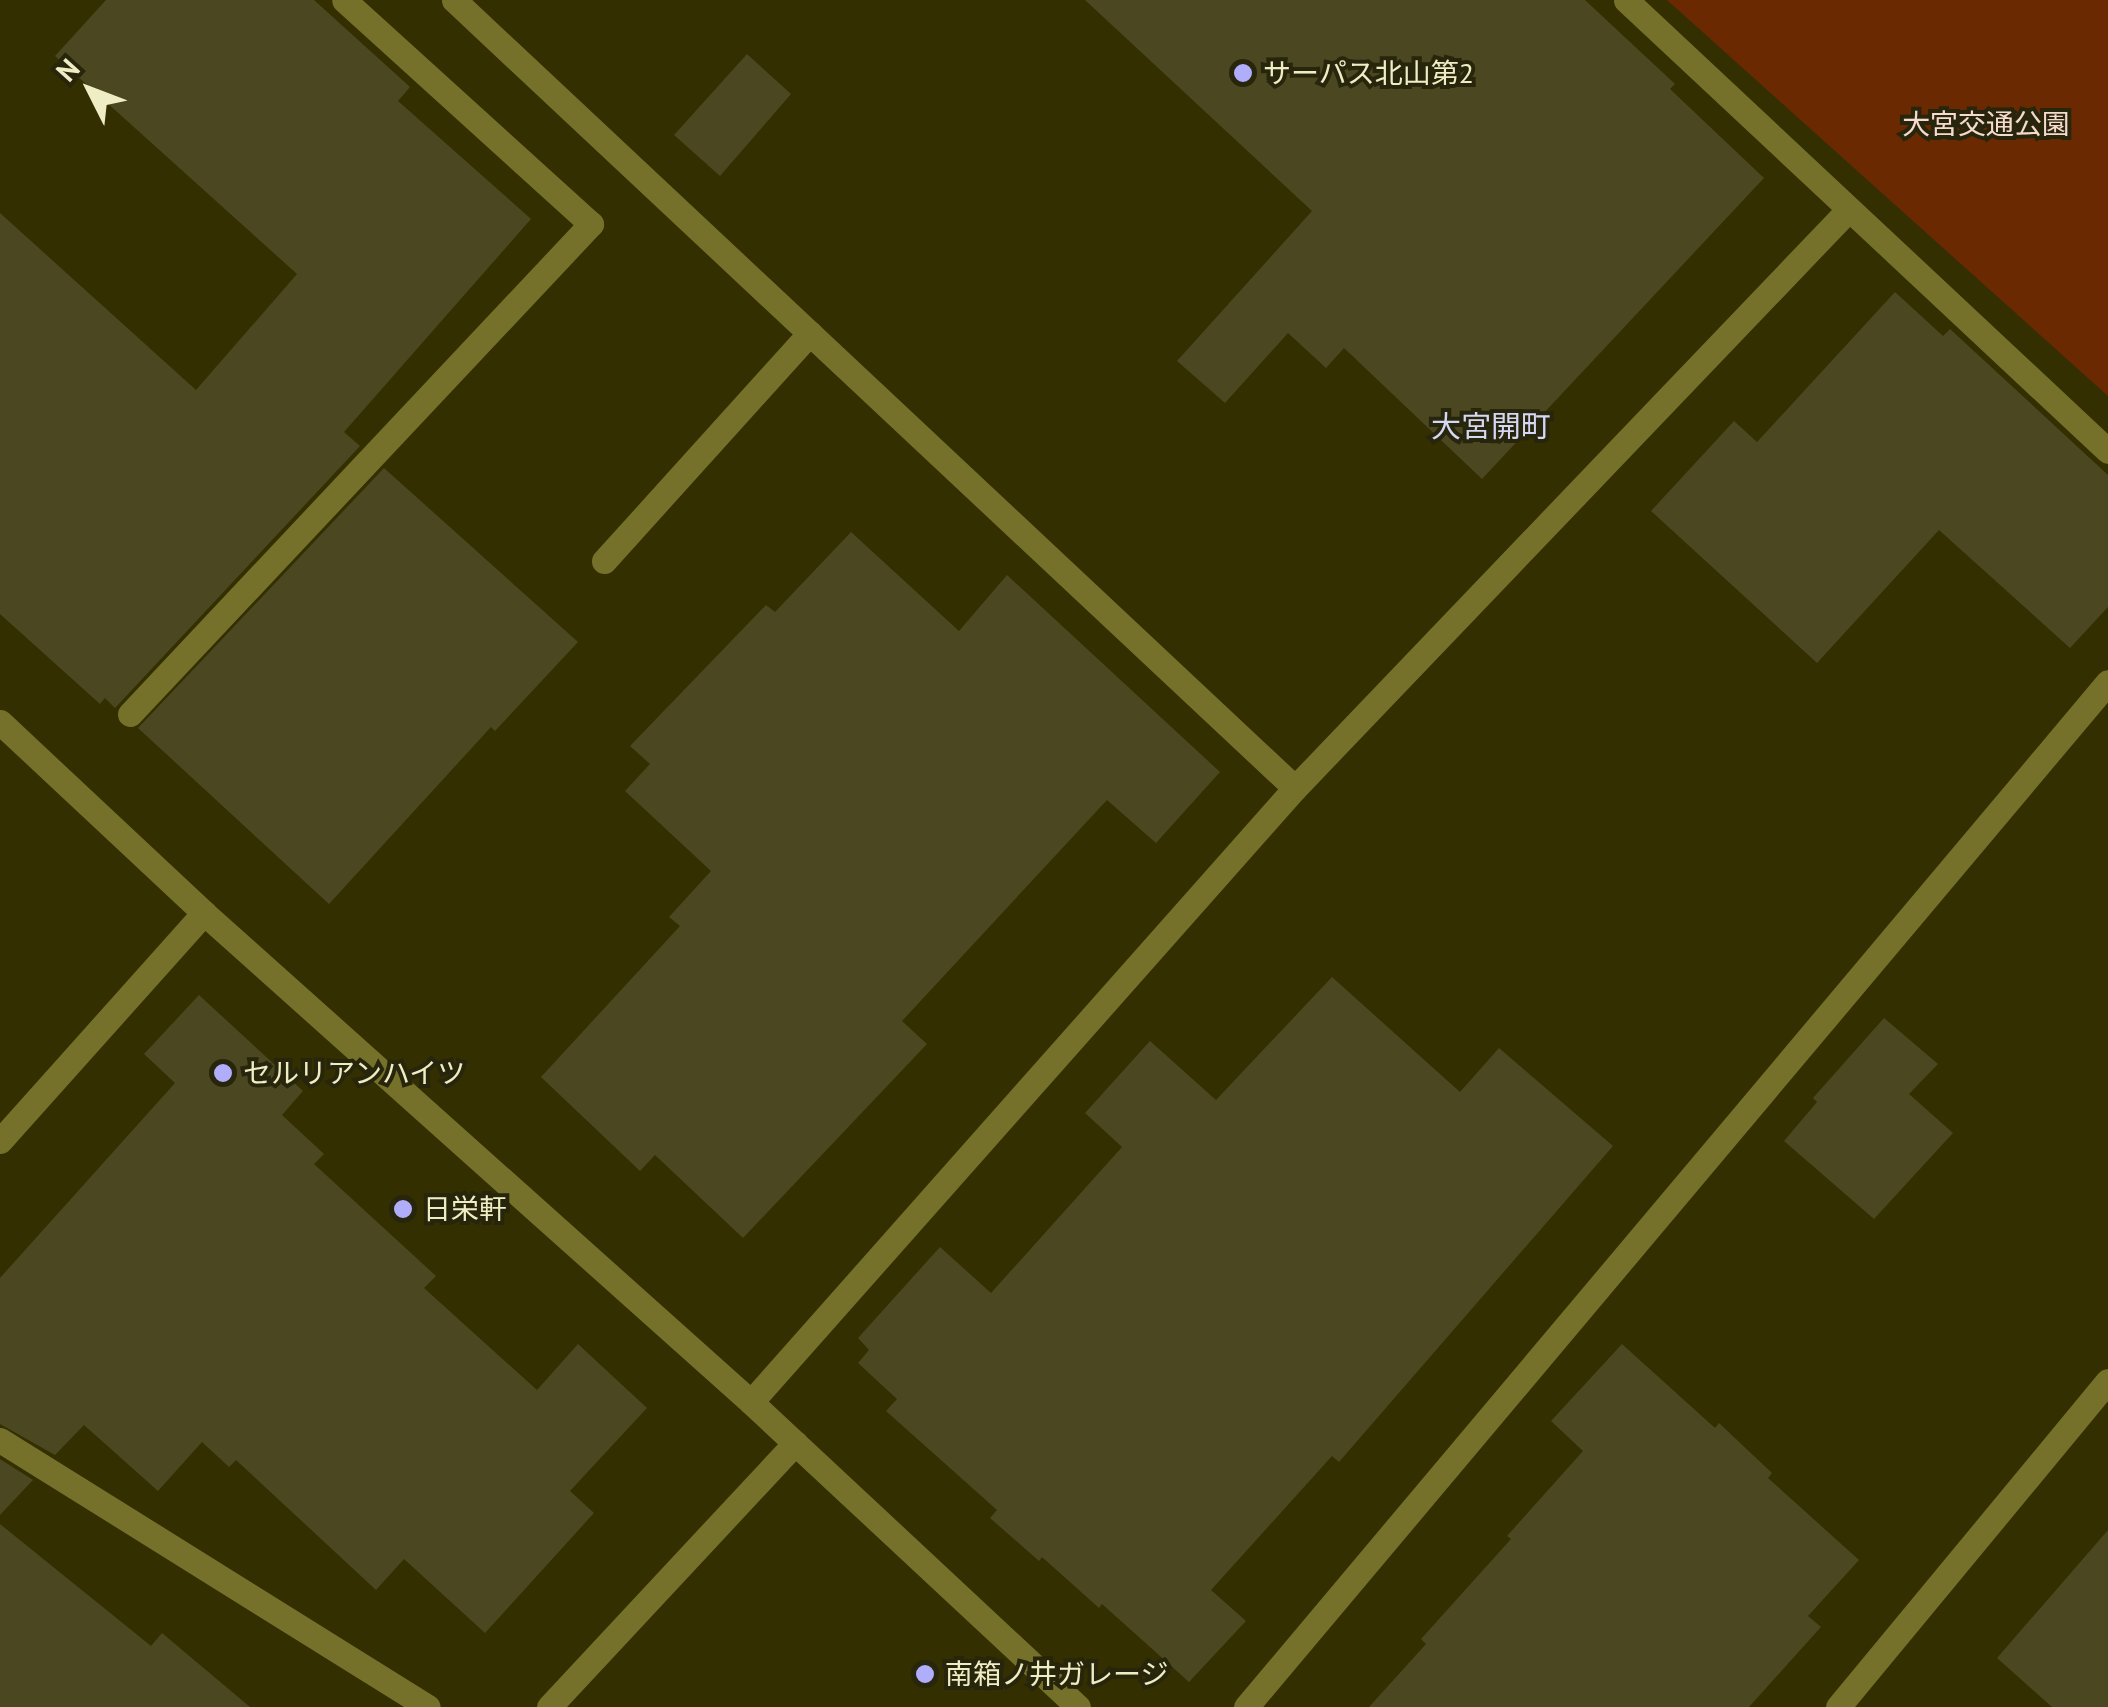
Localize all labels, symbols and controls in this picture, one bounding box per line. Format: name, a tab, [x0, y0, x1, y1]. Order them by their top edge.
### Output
north arrow	[40, 40, 140, 140]
text: N	[47, 50, 87, 89]
place label: サーパス北山第2	[1263, 56, 1474, 90]
marker: サーパス北山第2	[1232, 62, 1254, 84]
park label: 大宮交通公園	[1902, 107, 2070, 141]
district label: 大宮開町	[1431, 408, 1551, 444]
place label: セルリアンハイツ	[243, 1056, 467, 1090]
marker: セルリアンハイツ	[212, 1062, 234, 1084]
place label: 日栄軒	[423, 1192, 507, 1226]
marker: 日栄軒	[392, 1198, 414, 1220]
place label: 南箱ノ井ガレージ	[945, 1657, 1169, 1691]
marker: 南箱ノ井ガレージ	[914, 1663, 936, 1685]

